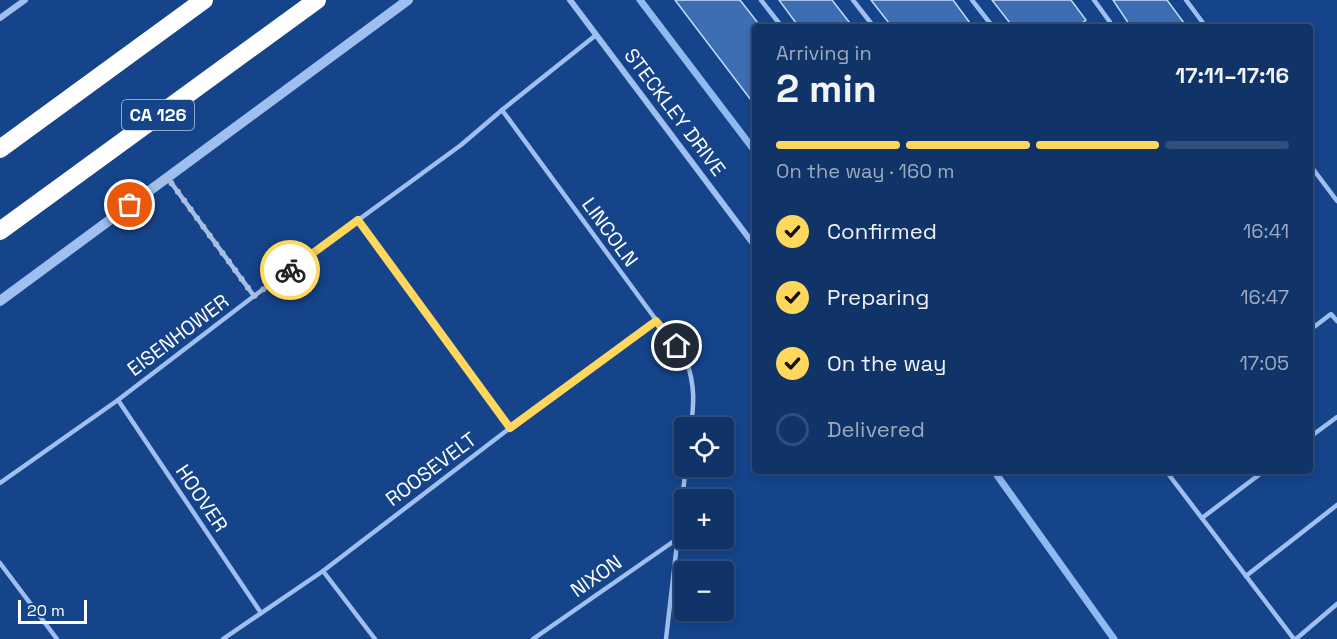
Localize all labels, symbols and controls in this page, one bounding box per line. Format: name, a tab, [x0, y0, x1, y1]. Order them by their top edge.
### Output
text: Arriving in	[776, 40, 872, 66]
street label: STECKLEY DRIVE	[618, 43, 732, 181]
text: 17:11–17:16	[1175, 61, 1289, 89]
text: 2 min	[776, 64, 877, 113]
road number: CA 126	[122, 100, 194, 130]
text: On the way · 160 m	[776, 158, 954, 184]
pin	[104, 179, 155, 230]
icon: bag	[113, 188, 146, 221]
street label: LINCOLN	[576, 192, 644, 272]
icon: check	[776, 215, 809, 248]
text: Confirmed	[827, 217, 937, 245]
text: 16:41	[1243, 218, 1289, 244]
courier	[260, 240, 320, 300]
icon: bike	[274, 254, 307, 287]
icon: check	[776, 281, 809, 314]
text: Preparing	[827, 283, 929, 311]
text: 16:47	[1240, 284, 1289, 310]
street label: EISENHOWER	[122, 288, 234, 382]
pin	[651, 320, 702, 371]
icon: home	[660, 329, 693, 362]
icon: check	[776, 347, 809, 380]
text: On the way	[827, 349, 946, 377]
text: 17:05	[1240, 350, 1289, 376]
text: Delivered	[827, 415, 925, 443]
map controls	[674, 417, 734, 621]
button: locate	[674, 417, 734, 477]
street label: ROOSEVELT	[380, 426, 482, 512]
street label: HOOVER	[170, 459, 234, 537]
button: +	[674, 489, 734, 549]
street label: NIXON	[565, 549, 627, 603]
button: −	[674, 561, 734, 621]
scale bar	[18, 597, 87, 624]
text: 20 m	[27, 600, 65, 621]

